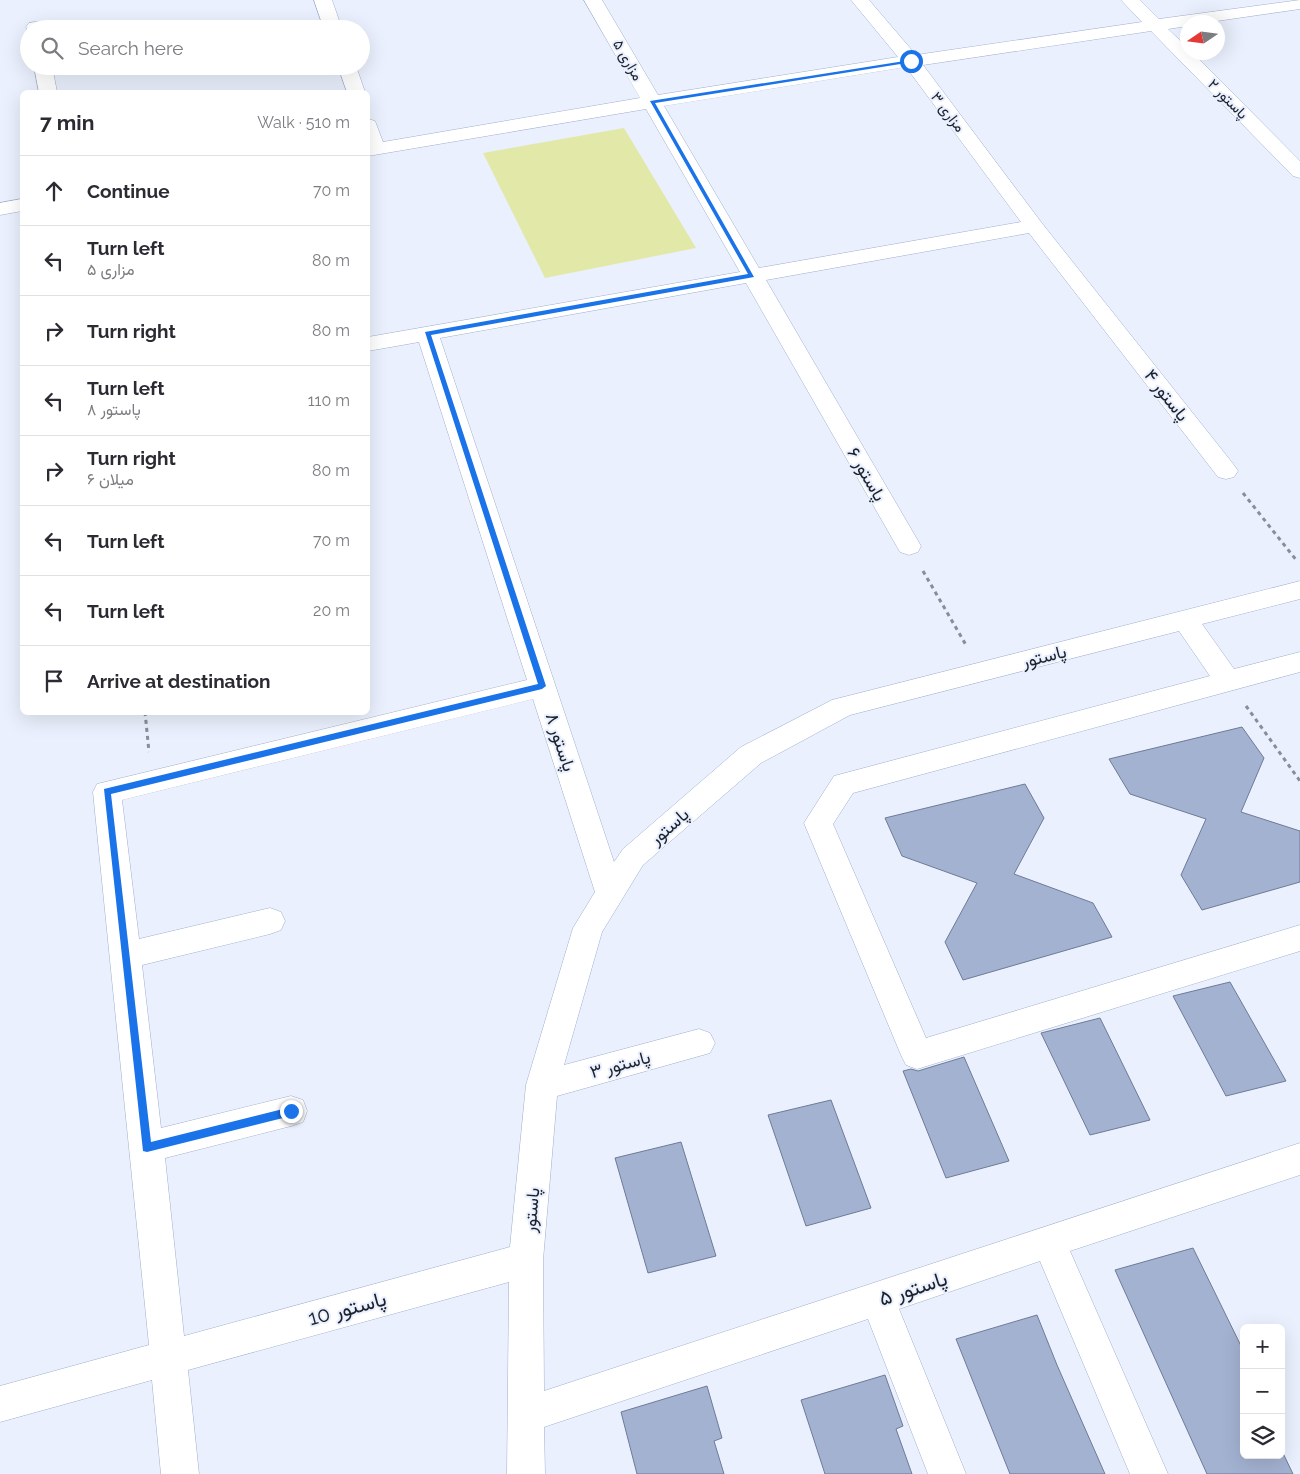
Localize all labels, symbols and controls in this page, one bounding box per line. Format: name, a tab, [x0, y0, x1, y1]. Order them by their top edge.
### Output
north arrow	[1180, 15, 1225, 60]
search box	[20, 20, 370, 75]
icon: search	[38, 34, 66, 62]
street label: مزاری ۵	[608, 36, 647, 84]
text: Search here	[78, 37, 184, 59]
route start	[900, 50, 923, 73]
street label: پاستور ۲	[1203, 75, 1252, 124]
street label: مزاری ۳	[926, 88, 969, 136]
text: 7 min	[40, 110, 94, 135]
text: Walk · 510 m	[257, 113, 350, 132]
icon: ahead	[40, 177, 68, 205]
text: Continue	[87, 180, 170, 202]
text: 70 m	[313, 181, 350, 200]
text: Turn left	[87, 237, 164, 259]
icon: left	[40, 247, 68, 275]
text: 80 m	[312, 251, 350, 270]
text: مزاری ۵	[87, 260, 135, 279]
icon: right	[40, 317, 68, 345]
text: Turn right	[87, 320, 176, 342]
text: 80 m	[312, 321, 350, 340]
street label: پاستور ۴	[1139, 365, 1194, 426]
text: Turn left	[87, 377, 164, 399]
icon: left	[40, 387, 68, 415]
text: 110 m	[308, 391, 350, 410]
text: پاستور ۸	[87, 400, 141, 419]
street label: پاستور ۶	[842, 443, 891, 506]
text: Turn right	[87, 447, 176, 469]
icon: right	[40, 457, 68, 485]
text: 80 m	[312, 461, 350, 480]
text: میلان ۶	[87, 470, 134, 489]
icon: left	[40, 527, 68, 555]
text: Turn left	[87, 530, 164, 552]
text: 70 m	[313, 531, 350, 550]
icon: left	[40, 597, 68, 625]
text: Turn left	[87, 600, 164, 622]
text: 20 m	[313, 601, 350, 620]
street label: پاستور	[1019, 640, 1069, 674]
icon: arrive	[40, 667, 68, 695]
text: Arrive at destination	[87, 670, 271, 692]
street label: پاستور ۸	[540, 710, 580, 775]
street label: پاستور	[644, 803, 694, 851]
street label: پاستور ۳	[588, 1046, 653, 1084]
route end	[280, 1100, 303, 1123]
street label: پاستور	[518, 1187, 545, 1235]
street label: پاستور ۵	[876, 1265, 951, 1313]
street label: پاستور 10	[305, 1286, 389, 1332]
map controls	[1240, 1324, 1285, 1459]
button: +	[1240, 1324, 1285, 1369]
button: −	[1240, 1369, 1285, 1414]
button: layers	[1240, 1414, 1285, 1459]

